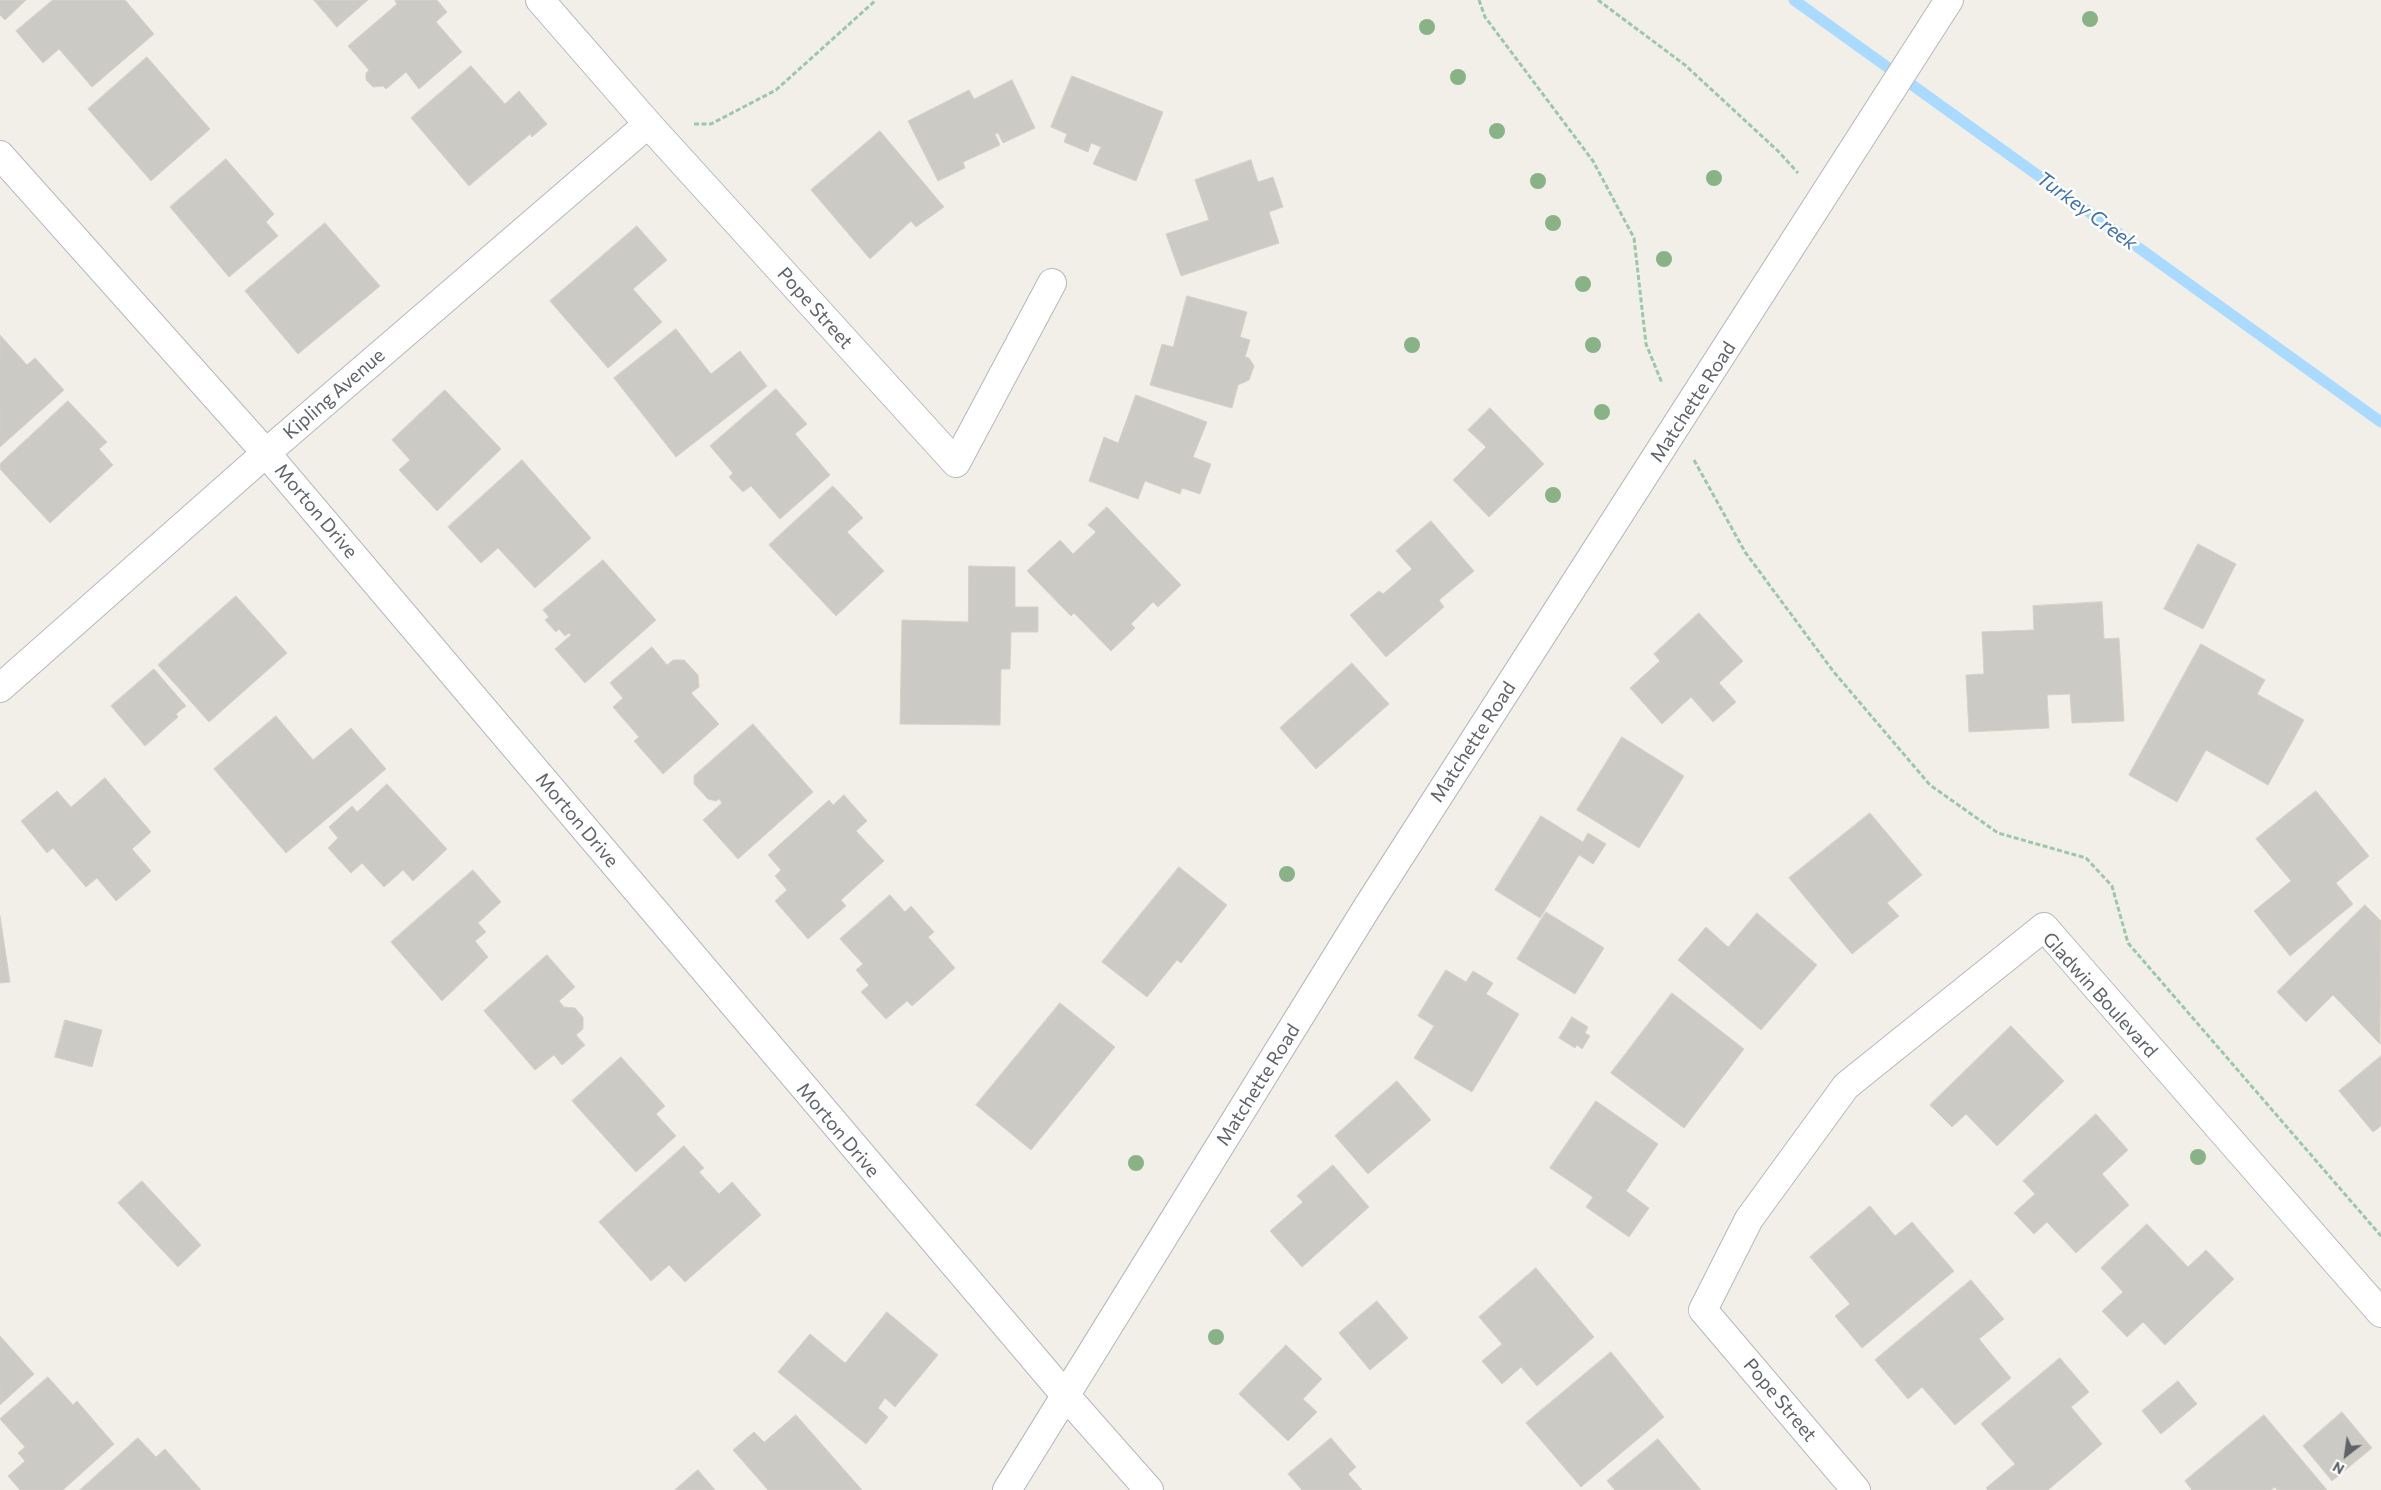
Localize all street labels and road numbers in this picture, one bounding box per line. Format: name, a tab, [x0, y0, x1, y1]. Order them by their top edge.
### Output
street label: Pope Street	[773, 263, 857, 353]
street label: Matchette Road	[1646, 337, 1740, 467]
street label: Kipling Avenue	[279, 344, 389, 444]
street label: Morton Drive	[270, 459, 362, 563]
street label: Matchette Road	[1426, 677, 1520, 807]
street label: Morton Drive	[531, 768, 623, 872]
street label: Gladwin Boulevard	[2038, 928, 2162, 1062]
street label: Matchette Road	[1211, 1020, 1305, 1150]
street label: Morton Drive	[792, 1078, 884, 1182]
street label: Pope Street	[1739, 1354, 1821, 1446]

